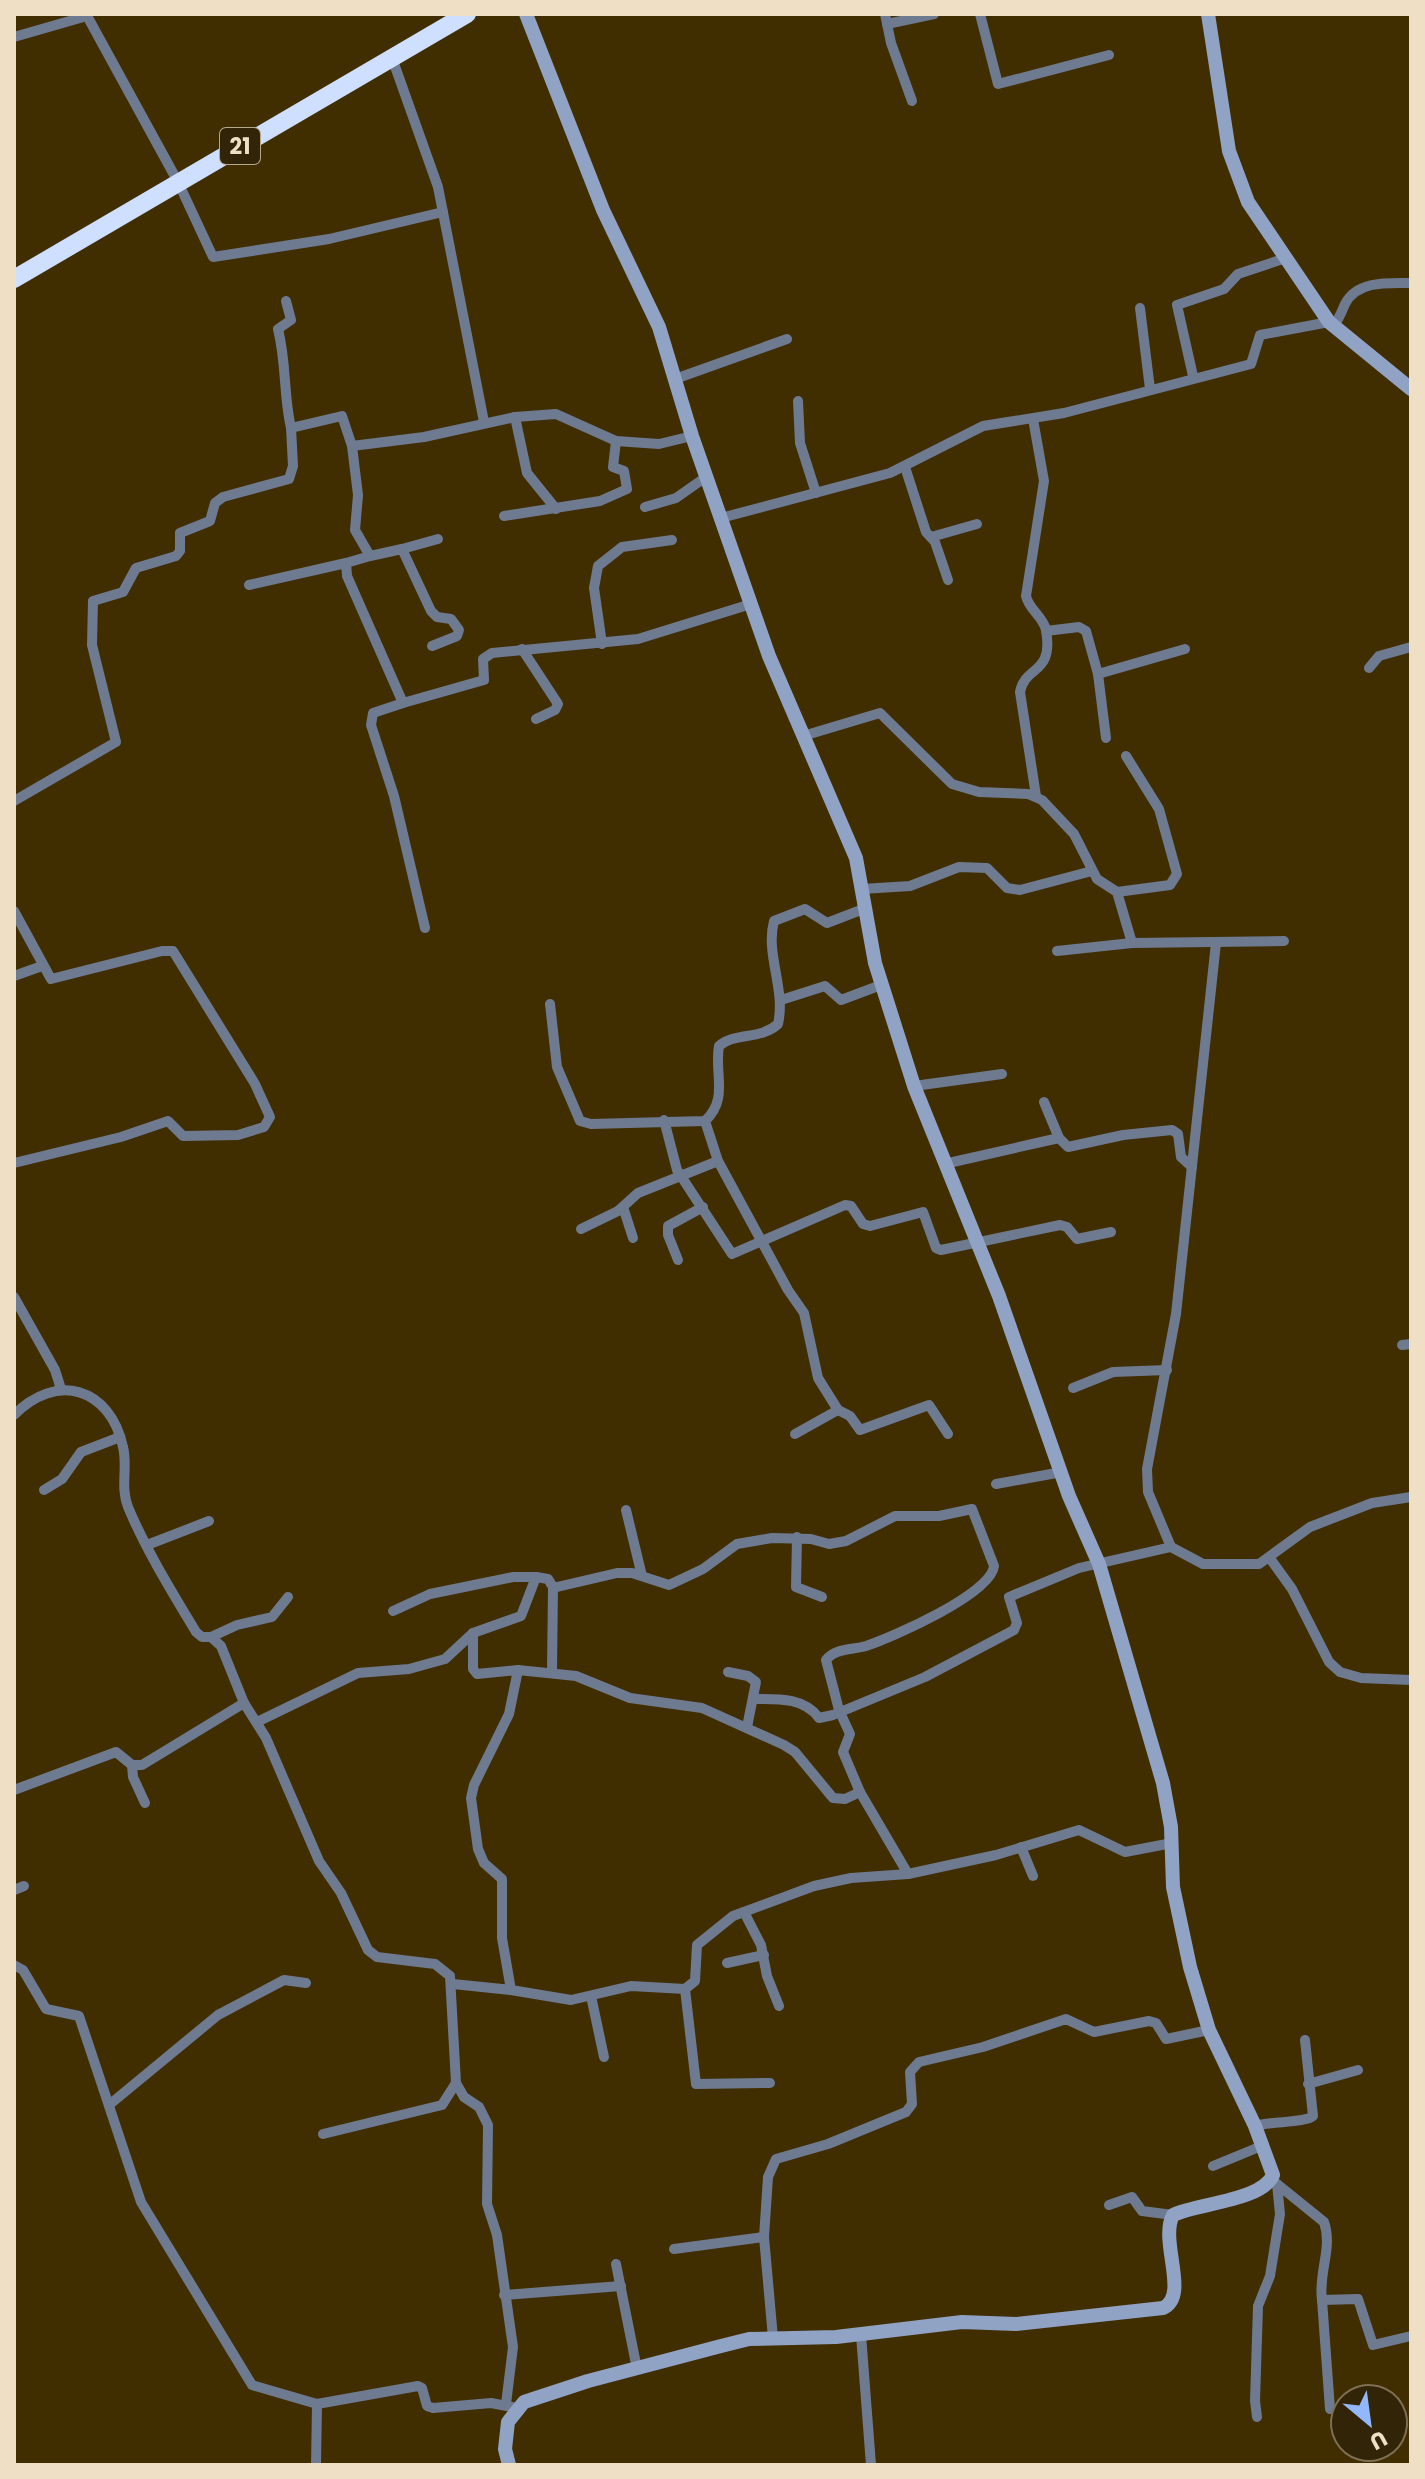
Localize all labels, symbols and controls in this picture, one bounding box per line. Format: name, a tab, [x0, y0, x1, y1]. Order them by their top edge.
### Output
road number: 21	[220, 128, 260, 164]
north arrow	[1329, 2383, 1409, 2463]
text: U	[1364, 2423, 1393, 2457]

